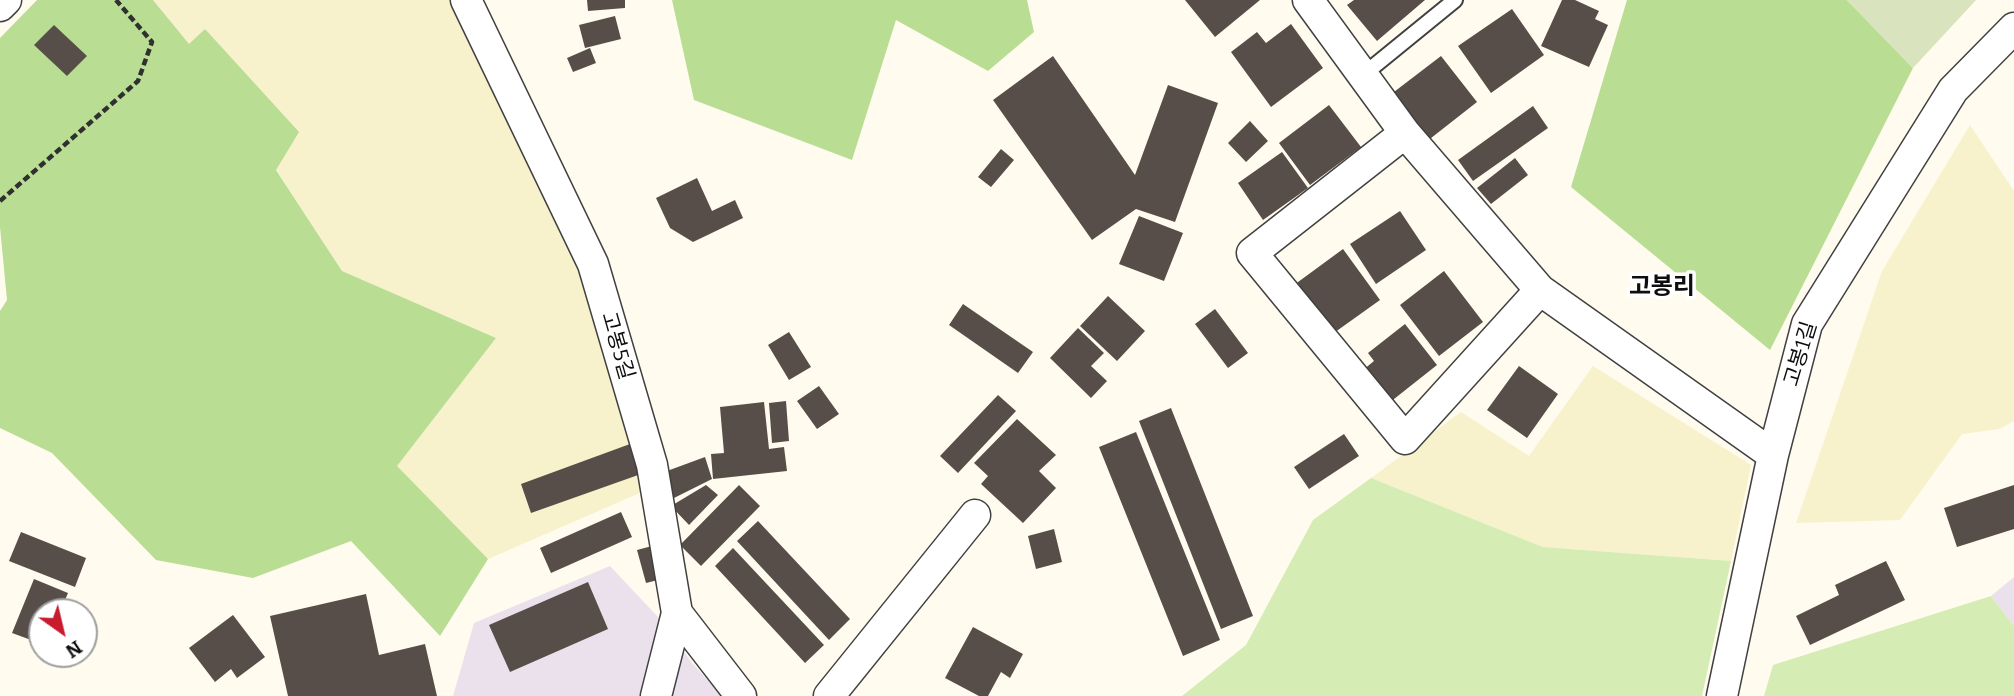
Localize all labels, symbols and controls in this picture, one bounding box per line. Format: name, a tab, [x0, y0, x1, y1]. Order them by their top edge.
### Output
district label: 고봉리	[1629, 273, 1695, 301]
street label: 고봉5길	[595, 309, 639, 383]
street label: 고봉1길	[1779, 319, 1823, 389]
north arrow	[28, 598, 98, 668]
text: N	[61, 636, 86, 663]

